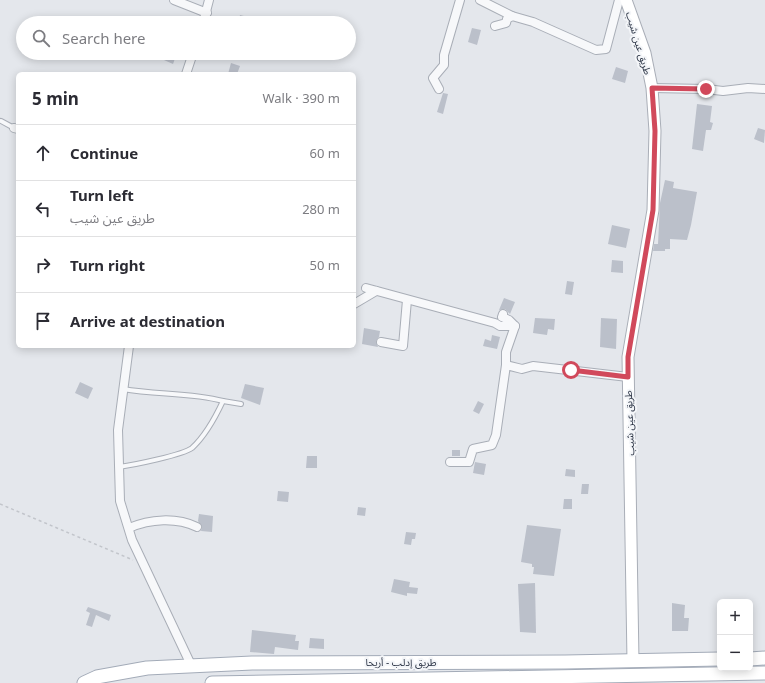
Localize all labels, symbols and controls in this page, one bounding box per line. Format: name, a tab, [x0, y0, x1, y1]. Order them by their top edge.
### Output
street label: طريق عين شيب	[623, 10, 655, 76]
search box	[16, 16, 356, 60]
icon: search	[30, 27, 52, 49]
text: Search here	[62, 28, 145, 48]
route end	[697, 80, 715, 98]
text: 5 min	[32, 87, 79, 110]
text: Walk · 390 m	[262, 89, 340, 107]
icon: ahead	[32, 142, 54, 164]
text: Continue	[70, 143, 138, 163]
text: 60 m	[310, 144, 340, 162]
text: Turn left	[70, 185, 134, 205]
icon: left	[32, 198, 54, 220]
text: 280 m	[302, 200, 340, 218]
text: طريق عين شيب	[70, 209, 155, 227]
icon: right	[32, 254, 54, 276]
text: Turn right	[70, 255, 145, 275]
text: 50 m	[310, 256, 340, 274]
icon: arrive	[32, 310, 54, 332]
text: Arrive at destination	[70, 311, 225, 331]
route start	[562, 361, 580, 379]
street label: طريق عين شيب	[621, 390, 637, 456]
map controls	[717, 599, 753, 671]
button: +	[717, 599, 753, 635]
button: −	[717, 635, 753, 671]
street label: طريق إدلب - أريحا	[365, 655, 437, 669]

